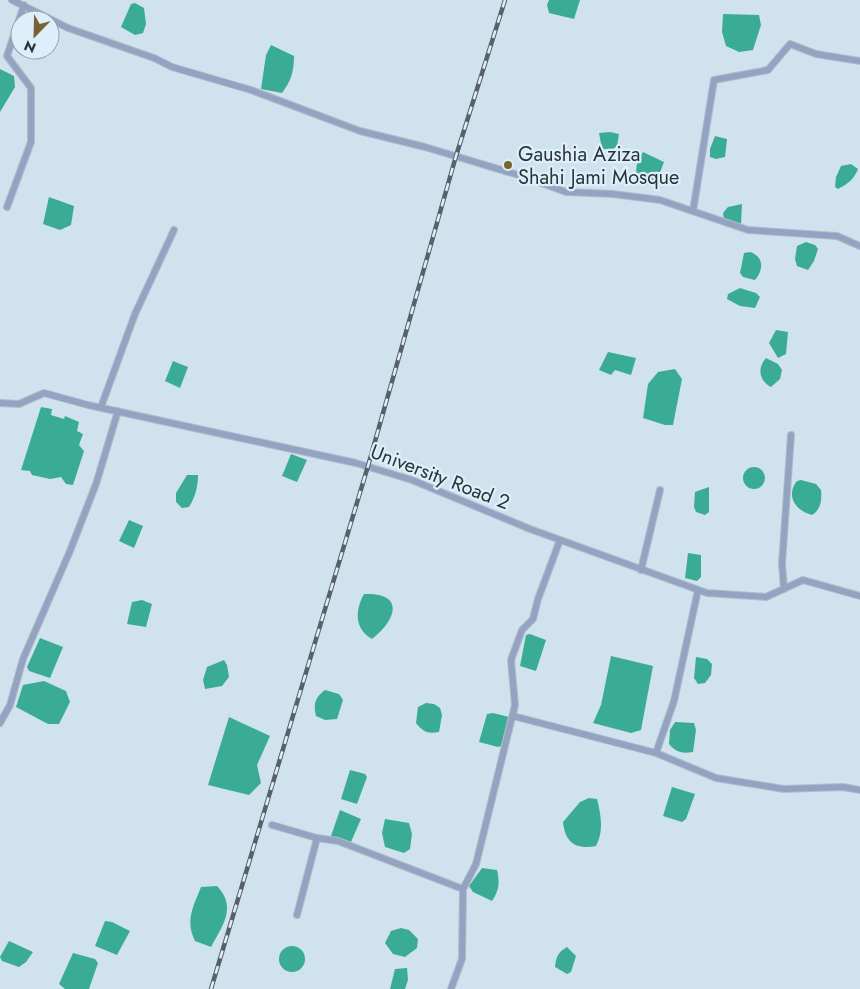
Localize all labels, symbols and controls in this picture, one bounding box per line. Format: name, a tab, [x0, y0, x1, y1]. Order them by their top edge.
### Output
north arrow	[10, 10, 60, 60]
text: N	[21, 36, 39, 58]
place label: Gaushia Aziza Shahi Jami Mosque	[518, 140, 679, 192]
marker: Gaushia Aziza Shahi Jami Mosque	[502, 159, 514, 171]
street label: University Road 2	[366, 437, 514, 517]

